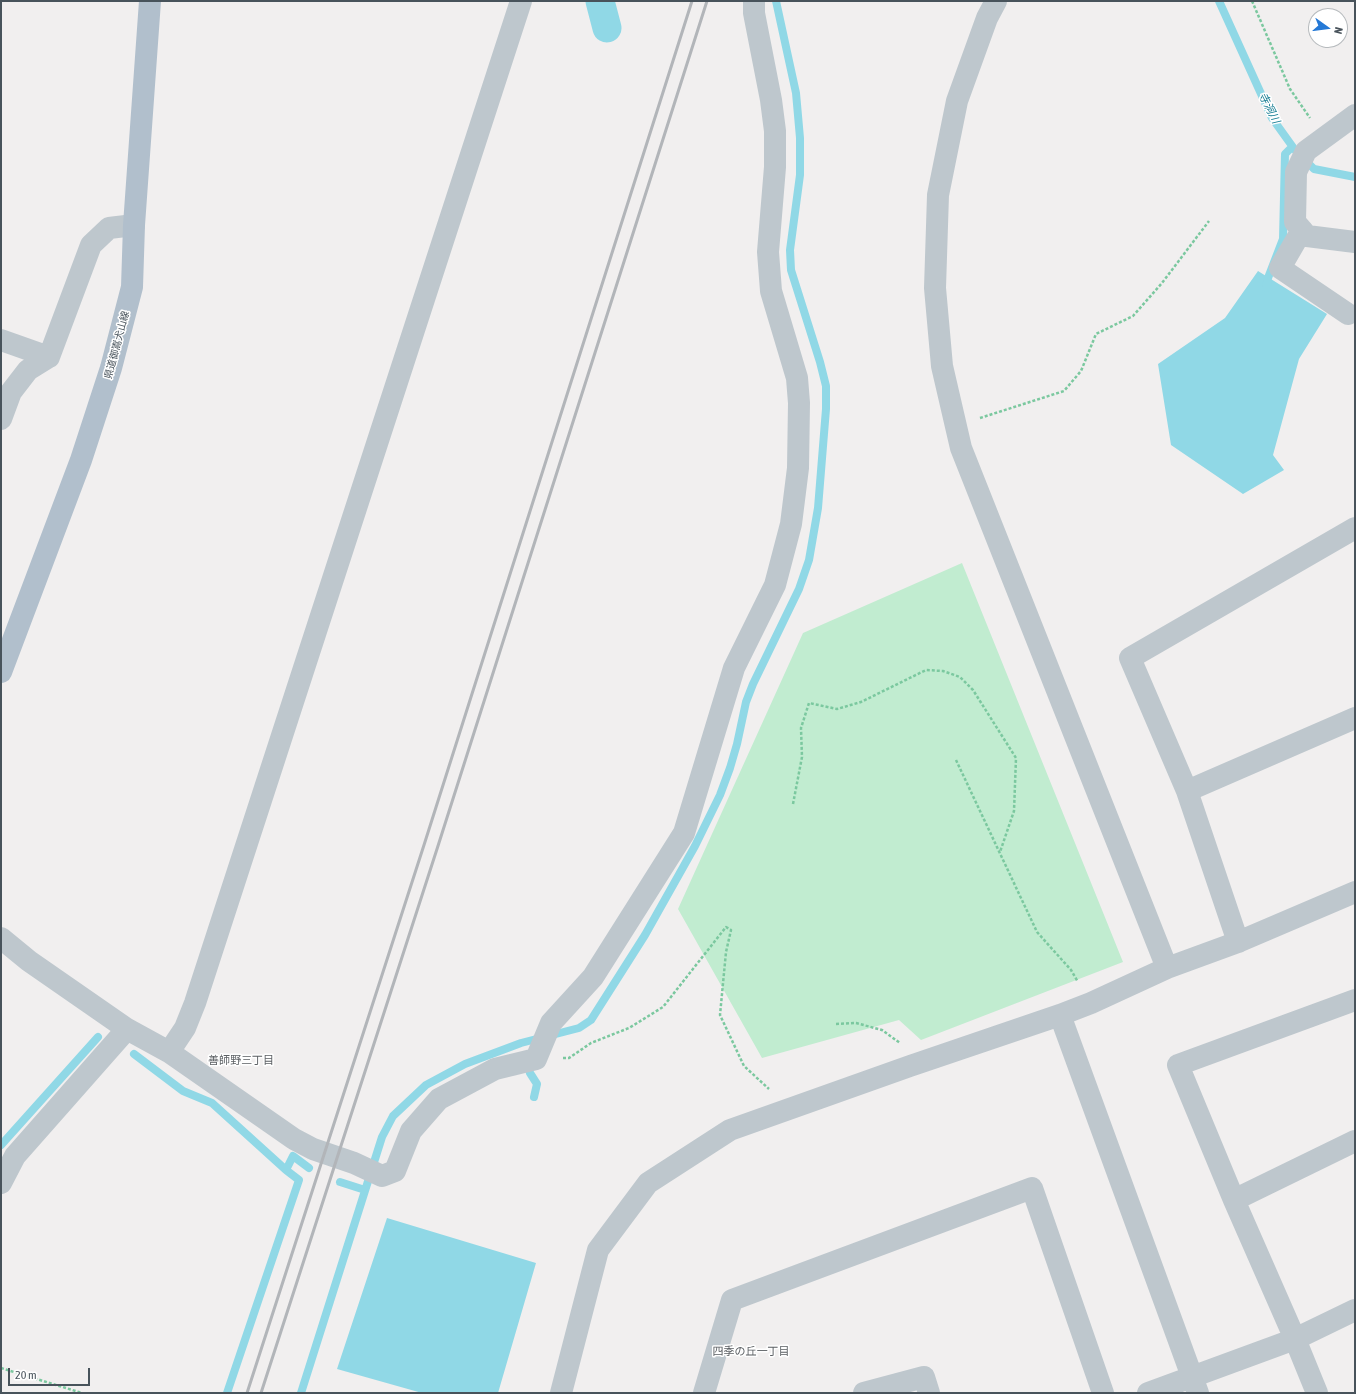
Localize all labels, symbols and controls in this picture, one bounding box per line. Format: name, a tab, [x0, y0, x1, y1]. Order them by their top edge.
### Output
north arrow	[1308, 8, 1348, 48]
text: N	[1332, 26, 1345, 35]
water label: 寺洞川	[1256, 90, 1282, 126]
street label: 県道御嵩犬山線	[102, 310, 132, 380]
district label: 善師野三丁目	[208, 1054, 274, 1068]
district label: 四季の丘一丁目	[713, 1345, 789, 1359]
scale bar	[10, 1360, 92, 1386]
text: 20 m	[15, 1368, 37, 1382]

